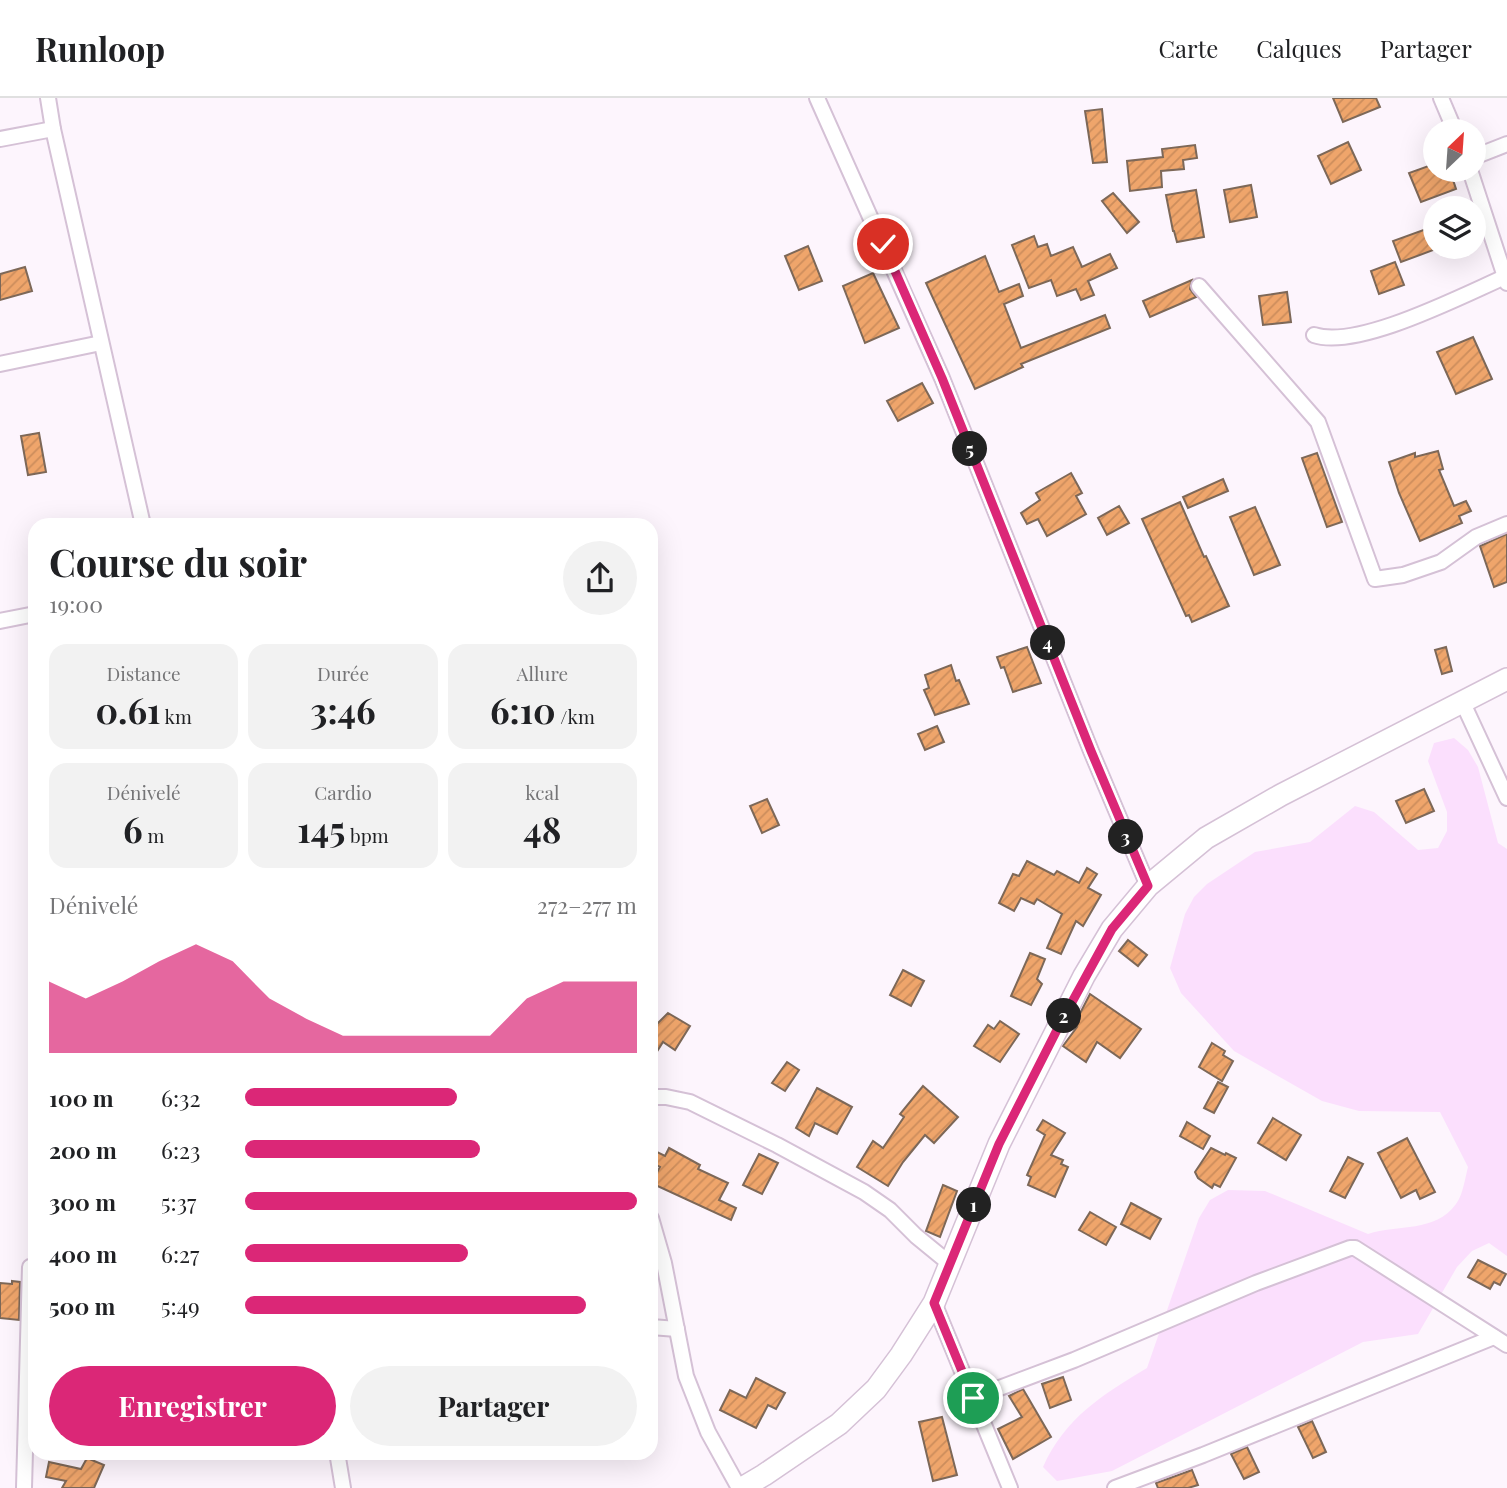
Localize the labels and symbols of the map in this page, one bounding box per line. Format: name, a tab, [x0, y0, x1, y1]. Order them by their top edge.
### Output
north arrow	[1423, 119, 1486, 182]
pin	[853, 214, 913, 274]
pin: 5	[953, 432, 988, 466]
pin: 4	[1030, 626, 1066, 660]
pin: 3	[1108, 820, 1144, 854]
pin: 2	[1046, 998, 1082, 1034]
pin: 1	[956, 1188, 992, 1222]
pin	[943, 1368, 1003, 1428]

